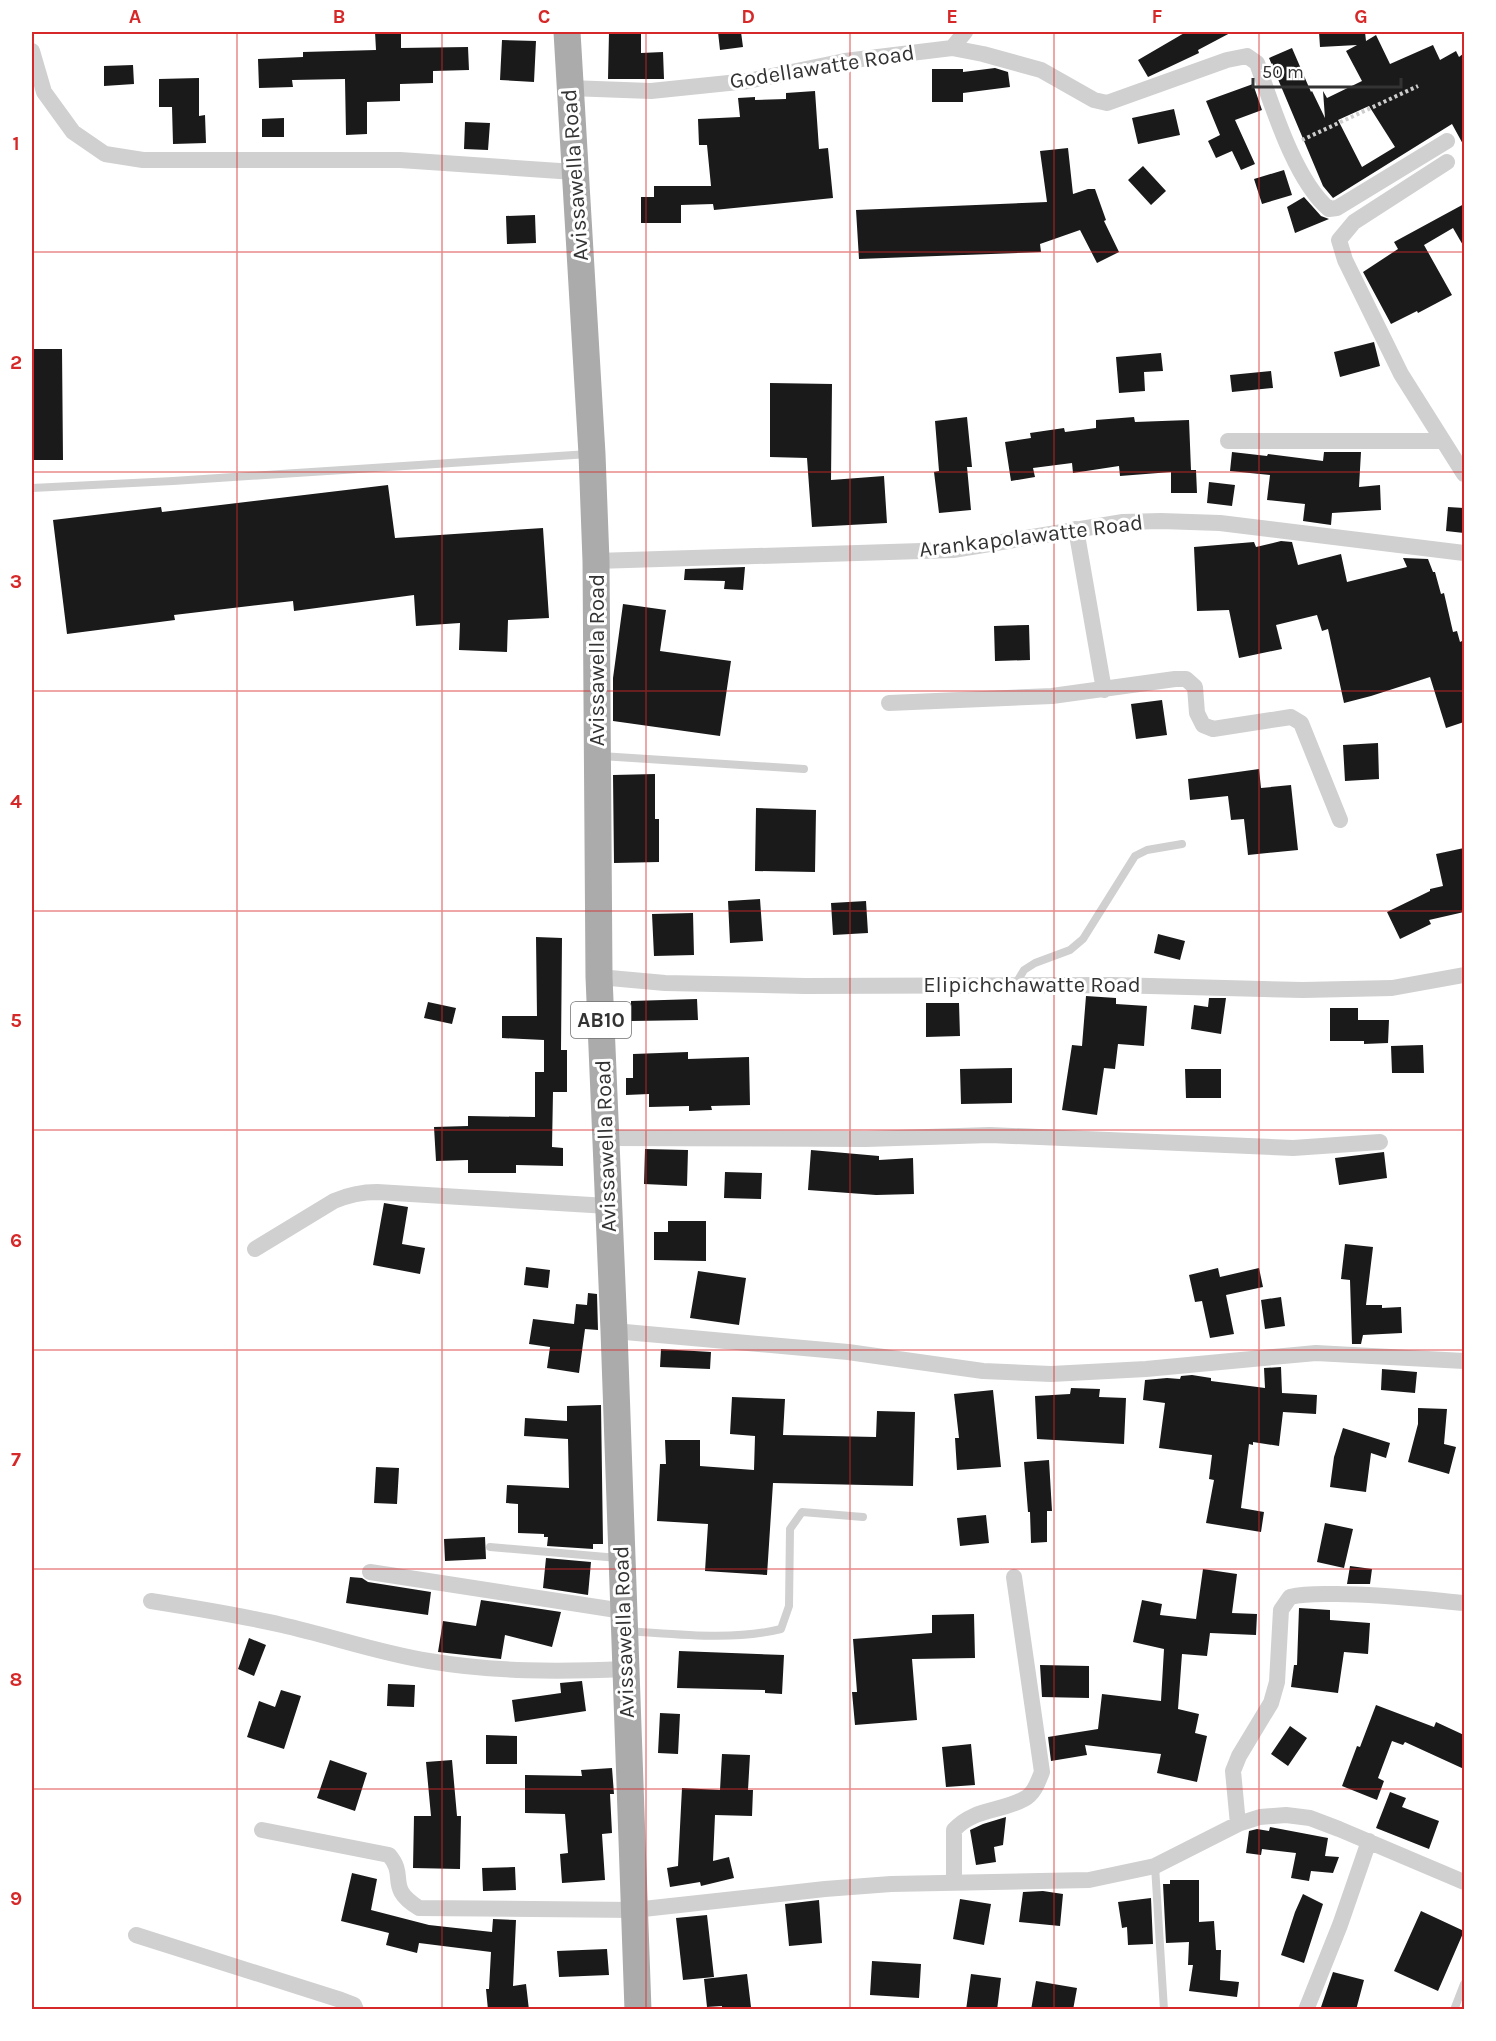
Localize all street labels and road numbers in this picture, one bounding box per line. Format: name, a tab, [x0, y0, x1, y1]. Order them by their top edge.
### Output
street label: Godellawatte Road	[728, 40, 916, 94]
street label: Avissawella Road	[556, 88, 594, 262]
street label: Arankapolawatte Road	[918, 509, 1144, 563]
street label: Avissawella Road	[584, 574, 610, 746]
street label: Elipichchawatte Road	[923, 972, 1141, 998]
road number: AB10	[571, 1002, 631, 1038]
street label: Avissawella Road	[590, 1059, 622, 1233]
street label: Avissawella Road	[608, 1545, 640, 1719]

